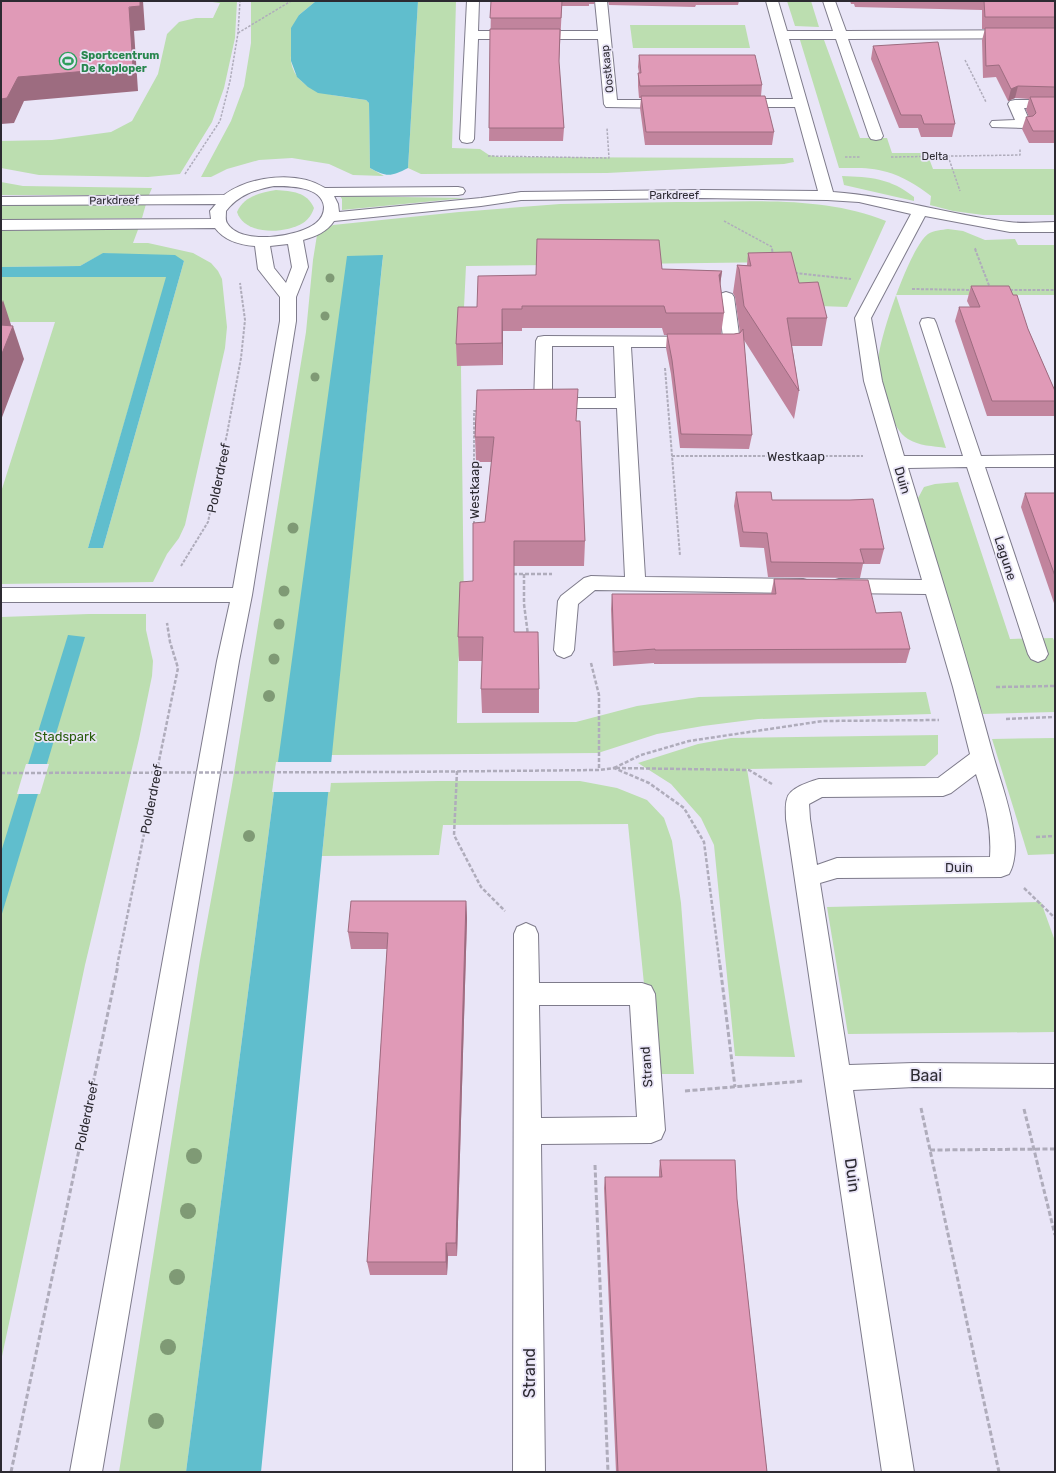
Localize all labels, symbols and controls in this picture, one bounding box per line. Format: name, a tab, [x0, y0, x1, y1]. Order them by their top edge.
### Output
street label: Oostkaap	[599, 44, 616, 93]
place label: Sportcentrum De Koploper	[81, 49, 159, 75]
sports icon: Sportcentrum De Koploper	[58, 51, 78, 71]
street label: Delta	[922, 150, 948, 163]
street label: Parkdreef	[649, 189, 700, 202]
street label: Parkdreef	[89, 194, 140, 207]
street label: Polderdreef	[204, 442, 233, 514]
street label: Westkaap	[767, 449, 825, 464]
street label: Westkaap	[467, 461, 482, 519]
street label: Duin	[891, 465, 914, 496]
street label: Lagune	[990, 534, 1020, 582]
park label: Stadspark	[34, 729, 96, 744]
street label: Polderdreef	[137, 763, 166, 835]
street label: Duin	[945, 860, 973, 875]
street label: Strand	[638, 1046, 655, 1088]
street label: Baai	[910, 1066, 942, 1085]
street label: Polderdreef	[72, 1080, 101, 1152]
street label: Duin	[841, 1157, 864, 1193]
street label: Strand	[520, 1348, 539, 1398]

